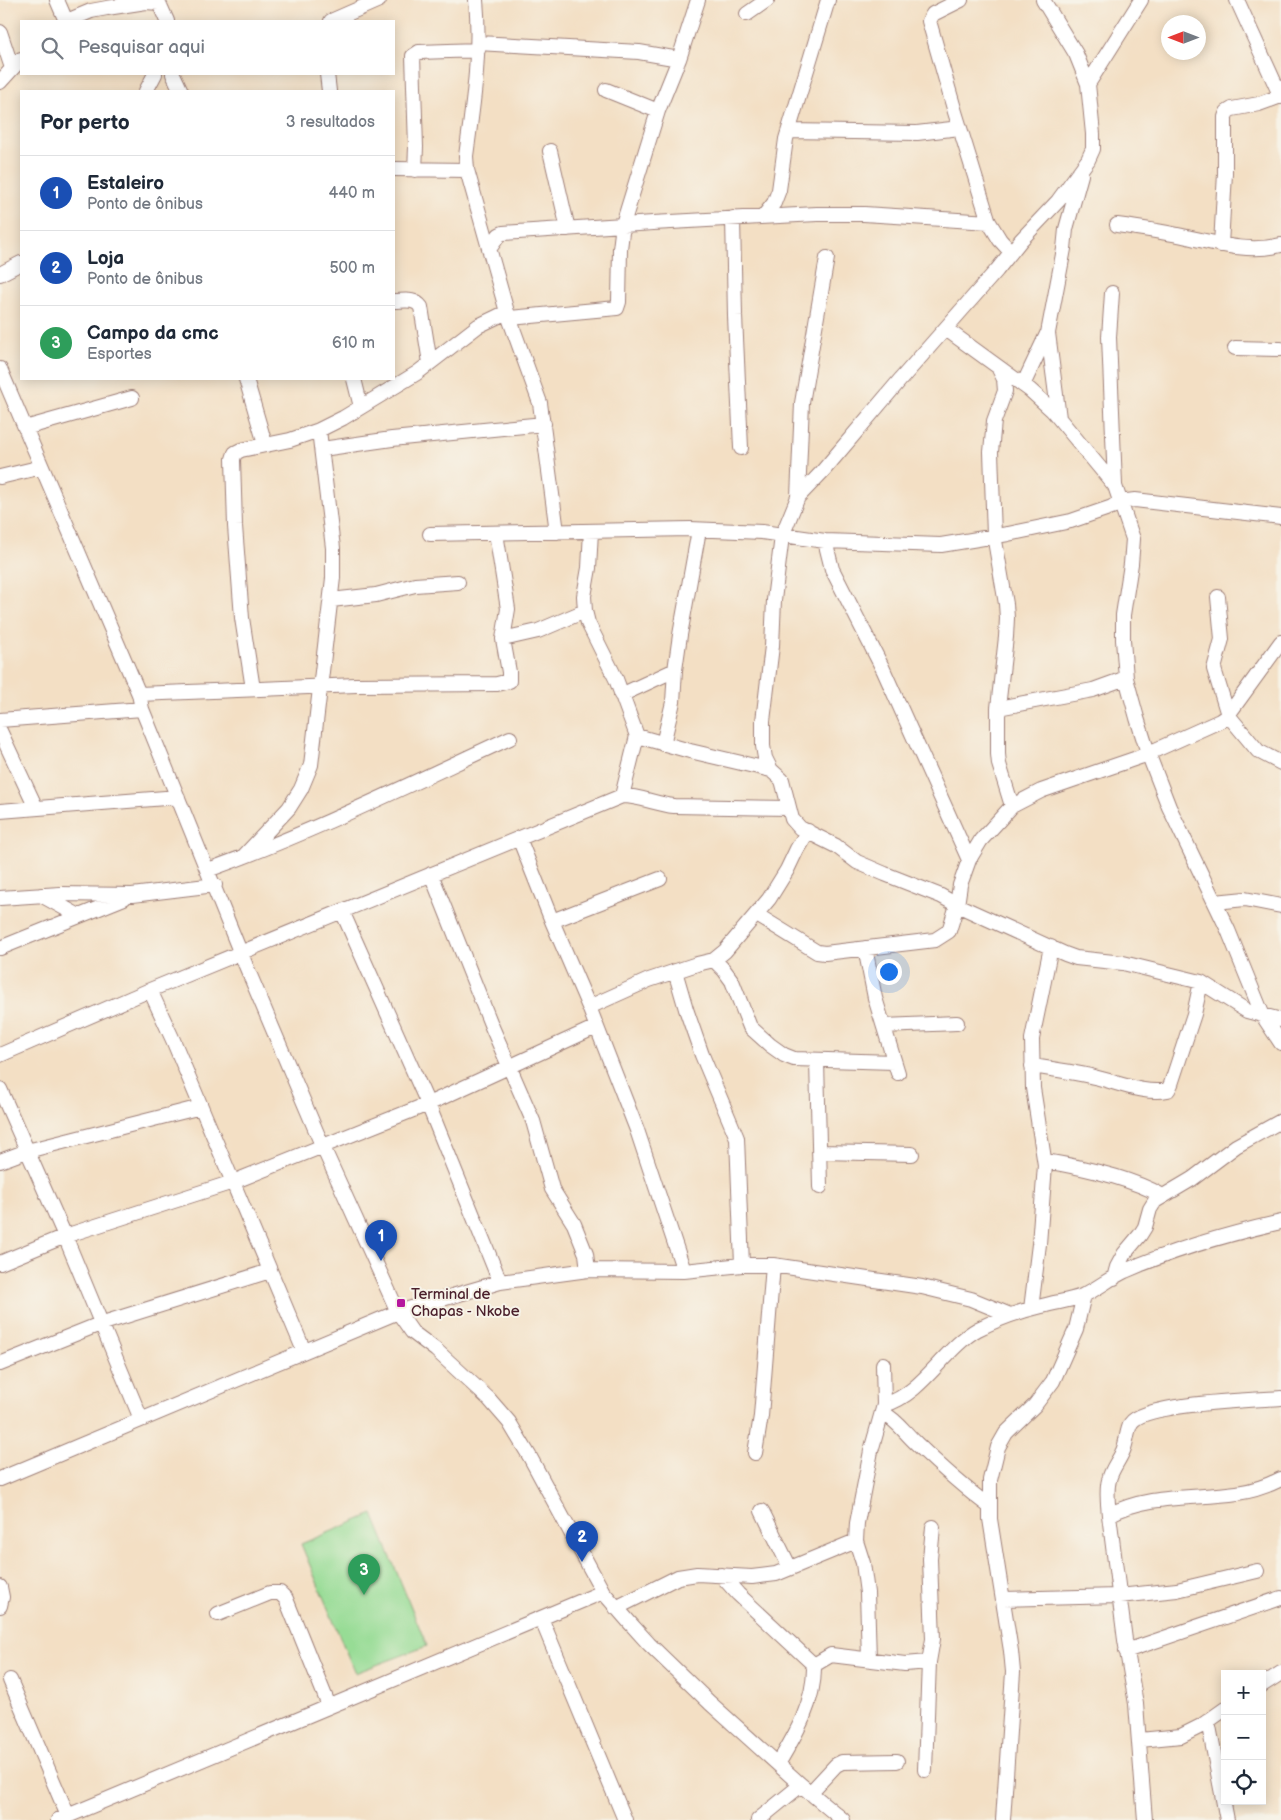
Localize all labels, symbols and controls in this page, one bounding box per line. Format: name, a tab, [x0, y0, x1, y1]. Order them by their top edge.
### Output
north arrow	[1161, 15, 1206, 60]
search box	[20, 20, 395, 75]
icon: search	[38, 34, 66, 62]
text: Pesquisar aqui	[78, 36, 205, 59]
text: Por perto	[40, 110, 130, 135]
text: 3 resultados	[286, 113, 375, 132]
text: Estaleiro	[87, 172, 164, 195]
text: 1	[53, 184, 59, 203]
text: 440 m	[329, 184, 375, 203]
text: Ponto de ônibus	[87, 195, 203, 214]
text: Loja	[87, 247, 124, 270]
text: 2	[51, 259, 61, 278]
text: 500 m	[329, 259, 375, 278]
text: Ponto de ônibus	[87, 270, 203, 289]
text: Campo da cmc	[87, 322, 219, 345]
text: 3	[51, 334, 61, 353]
text: 610 m	[332, 334, 375, 353]
text: Esportes	[87, 345, 152, 364]
your location	[876, 959, 902, 985]
pin: 1	[365, 1220, 397, 1261]
place label: Terminal de Chapas - Nkobe	[411, 1285, 520, 1321]
marker: Terminal de Chapas - Nkobe	[395, 1297, 407, 1309]
pin: 2	[566, 1521, 598, 1562]
pin: 3	[348, 1554, 380, 1595]
map controls	[1221, 1670, 1266, 1805]
button: +	[1221, 1670, 1266, 1715]
button: −	[1221, 1715, 1266, 1760]
button: locate	[1221, 1760, 1266, 1805]

